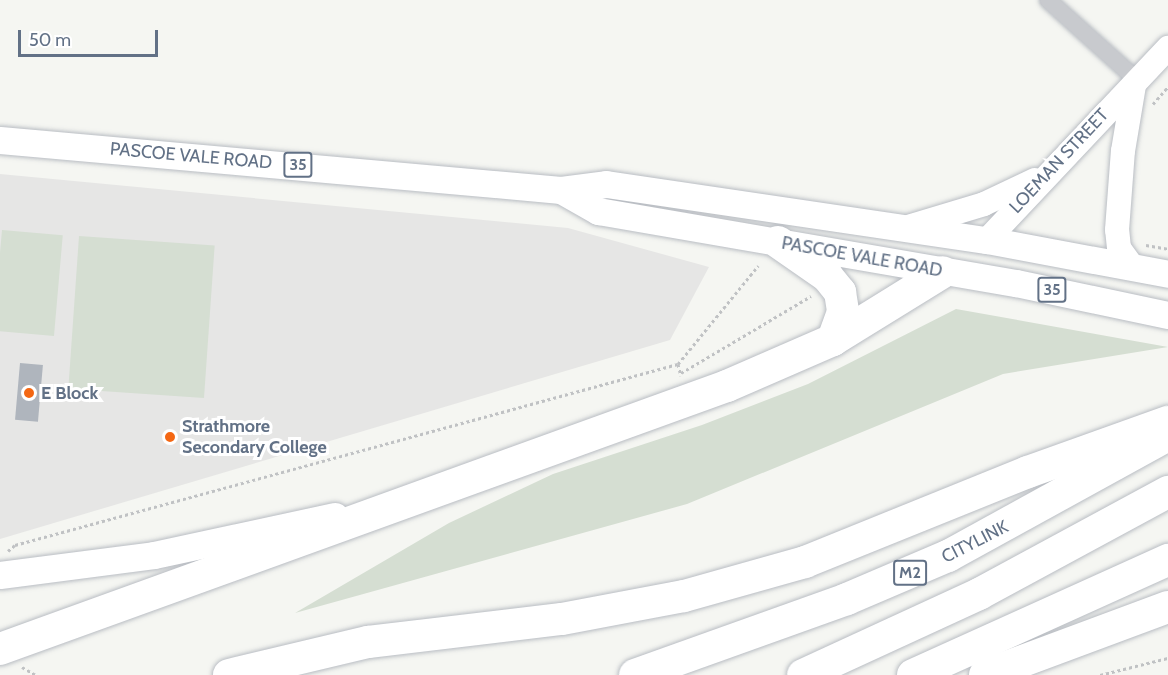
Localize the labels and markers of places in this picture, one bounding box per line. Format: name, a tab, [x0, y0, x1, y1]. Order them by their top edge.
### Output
place label: E Block	[41, 382, 98, 404]
marker: E Block	[22, 386, 36, 400]
place label: Strathmore Secondary College	[182, 416, 327, 458]
marker: Strathmore Secondary College	[163, 430, 177, 444]

